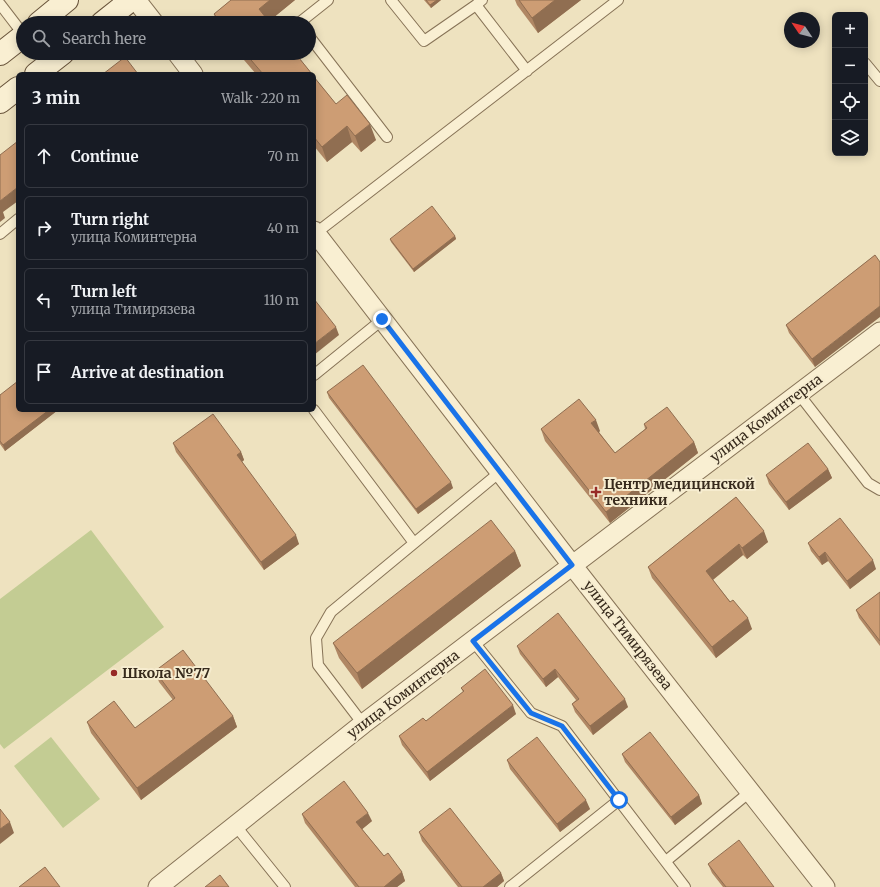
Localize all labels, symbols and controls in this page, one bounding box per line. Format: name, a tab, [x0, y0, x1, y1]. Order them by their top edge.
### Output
north arrow	[784, 12, 820, 48]
map controls	[832, 12, 868, 156]
button: +	[832, 12, 868, 48]
search box	[16, 16, 316, 60]
icon: search	[30, 27, 52, 49]
text: Search here	[62, 29, 146, 48]
button: −	[832, 48, 868, 84]
button: locate	[832, 84, 868, 120]
text: 3 min	[32, 87, 80, 109]
text: Walk · 220 m	[221, 90, 300, 107]
button: layers	[832, 120, 868, 156]
icon: ahead	[33, 145, 55, 167]
text: Continue	[71, 147, 139, 166]
text: 70 m	[268, 148, 299, 165]
text: Turn right	[71, 210, 149, 229]
icon: right	[33, 217, 55, 239]
text: 40 m	[267, 220, 299, 237]
text: улица Коминтерна	[71, 229, 197, 246]
text: Turn left	[71, 282, 137, 301]
icon: left	[33, 289, 55, 311]
text: 110 m	[264, 292, 299, 309]
text: улица Тимирязева	[71, 301, 195, 318]
route end	[373, 310, 391, 328]
icon: arrive	[33, 361, 55, 383]
text: Arrive at destination	[71, 363, 224, 382]
street label: улица Коминтерна	[706, 370, 826, 466]
place label: Центр медицинской техники	[604, 475, 755, 509]
marker: Центр медицинской техники	[591, 487, 601, 497]
street label: улица Тимирязева	[580, 577, 677, 694]
street label: улица Коминтерна	[343, 646, 463, 742]
place label: Школа №77	[122, 664, 210, 682]
marker: Школа №77	[109, 668, 119, 678]
route start	[610, 791, 628, 809]

